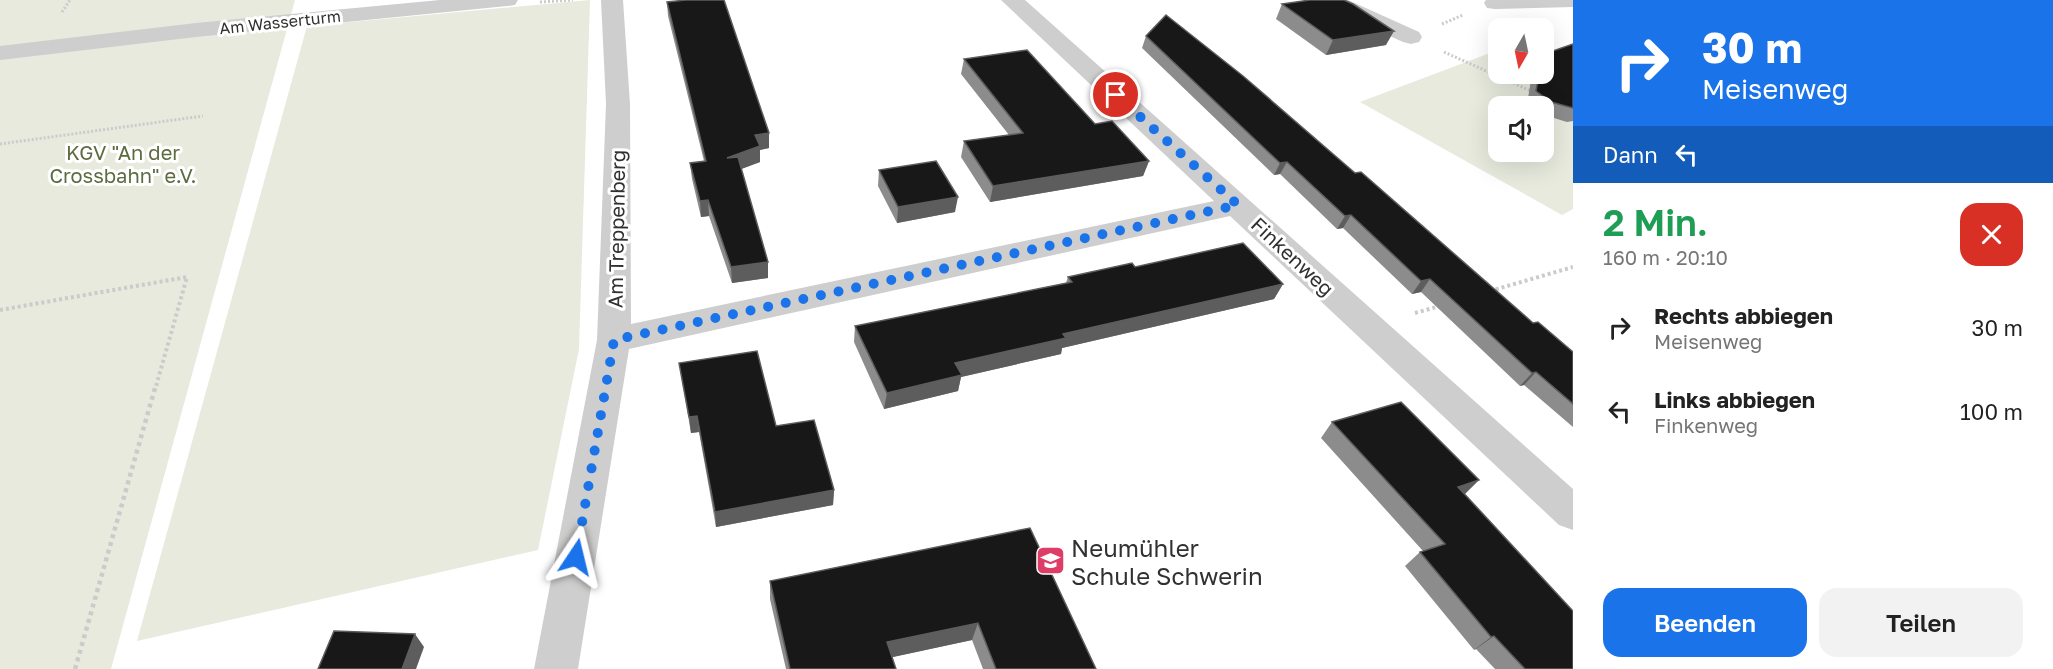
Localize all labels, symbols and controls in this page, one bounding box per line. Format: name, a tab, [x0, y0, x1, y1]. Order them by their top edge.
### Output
street label: Am Wasserturm	[218, 6, 342, 38]
north arrow	[1488, 18, 1554, 84]
map controls	[1488, 18, 1554, 162]
text: 30 m	[1702, 22, 1802, 72]
icon: right	[1603, 24, 1681, 102]
pin	[1090, 69, 1141, 120]
text: Meisenweg	[1702, 73, 1848, 105]
icon: arrive	[1099, 78, 1132, 111]
button: sound	[1488, 96, 1554, 162]
icon: left	[1670, 138, 1703, 171]
park label: KGV "An der Crossbahn" e.V.	[49, 140, 197, 187]
text: Dann	[1603, 141, 1658, 168]
street label: Am Treppenberg	[603, 150, 629, 308]
text: 2 Min.	[1603, 201, 1708, 244]
button: close	[1960, 203, 2023, 266]
street label: Finkenweg	[1247, 212, 1339, 300]
text: 160 m · 20:10	[1603, 245, 1728, 269]
text: Rechts abbiegen	[1654, 302, 1833, 329]
icon: right	[1603, 311, 1636, 344]
text: 30 m	[1972, 314, 2023, 341]
text: Meisenweg	[1654, 329, 1762, 353]
text: Links abbiegen	[1654, 386, 1815, 413]
icon: left	[1603, 395, 1636, 428]
text: 100 m	[1960, 398, 2023, 425]
text: Finkenweg	[1654, 413, 1758, 437]
position arrow	[544, 525, 608, 589]
place label: Neumühler Schule Schwerin	[1071, 533, 1263, 590]
school or university icon: Neumühler Schule Schwerin	[1034, 545, 1066, 577]
button: Beenden	[1603, 588, 1807, 657]
button: Teilen	[1819, 588, 2023, 657]

